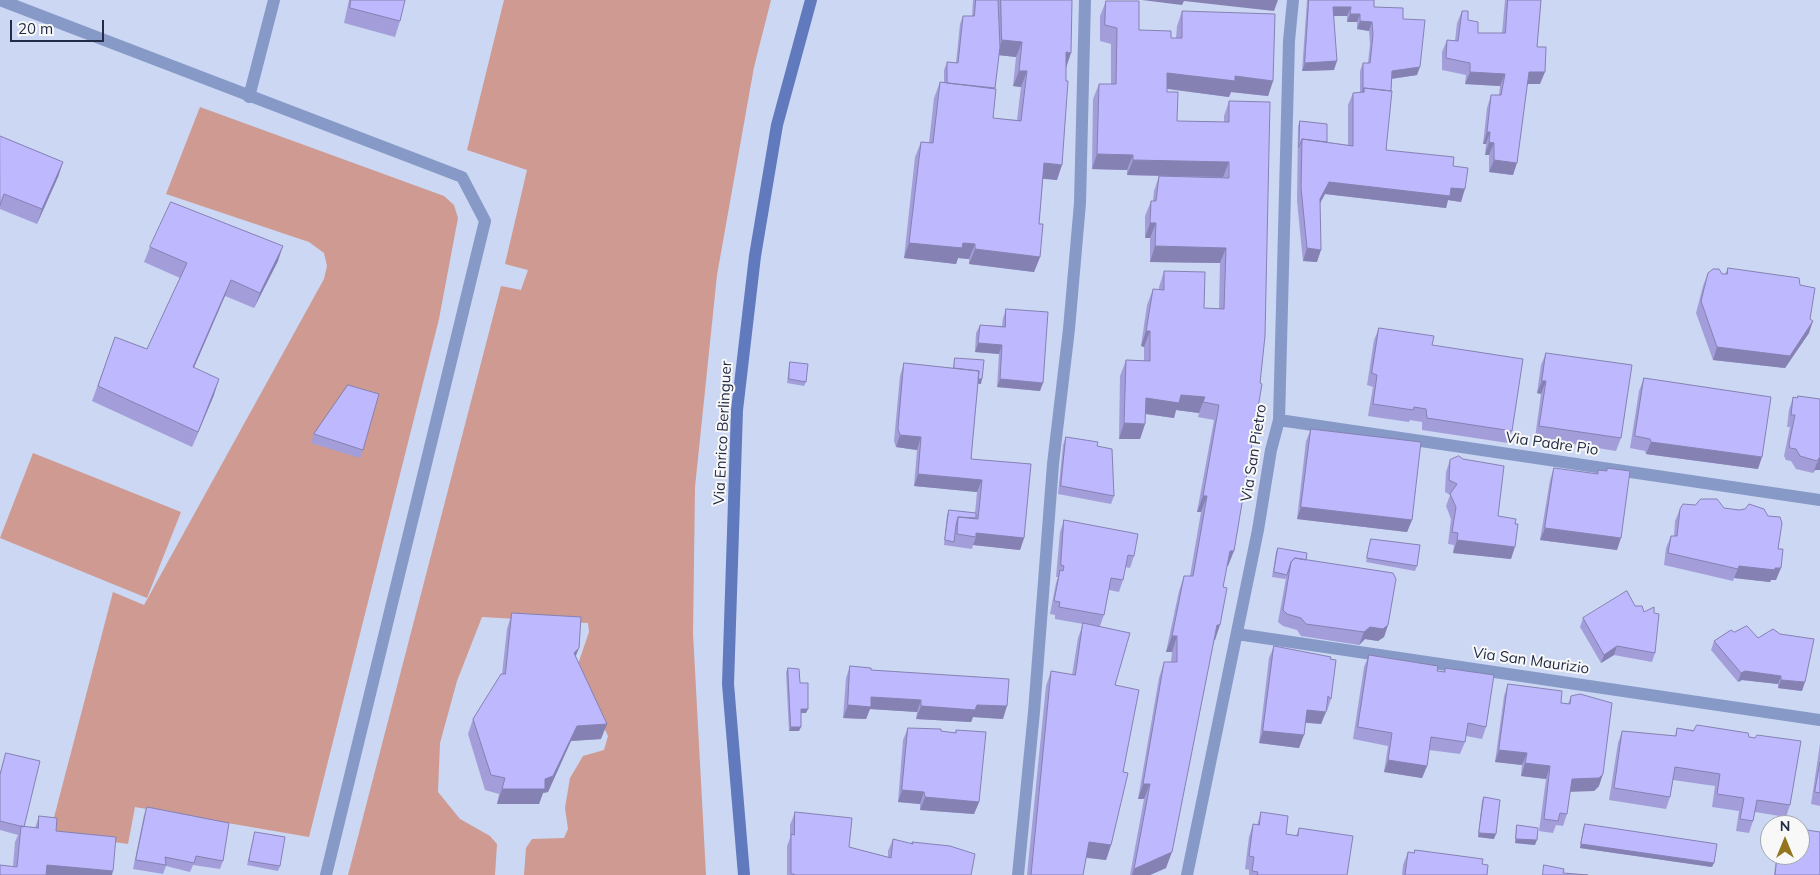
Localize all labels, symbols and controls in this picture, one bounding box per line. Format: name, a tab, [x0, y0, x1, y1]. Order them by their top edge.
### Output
scale bar	[12, 10, 106, 42]
text: 20 m	[18, 19, 53, 38]
street label: Via Enrico Berlinguer	[710, 360, 736, 506]
street label: Via San Pietro	[1237, 403, 1271, 503]
street label: Via Padre Pio	[1504, 429, 1600, 459]
street label: Via San Maurizio	[1472, 644, 1590, 678]
north arrow	[1760, 815, 1810, 865]
text: N	[1780, 817, 1790, 835]

